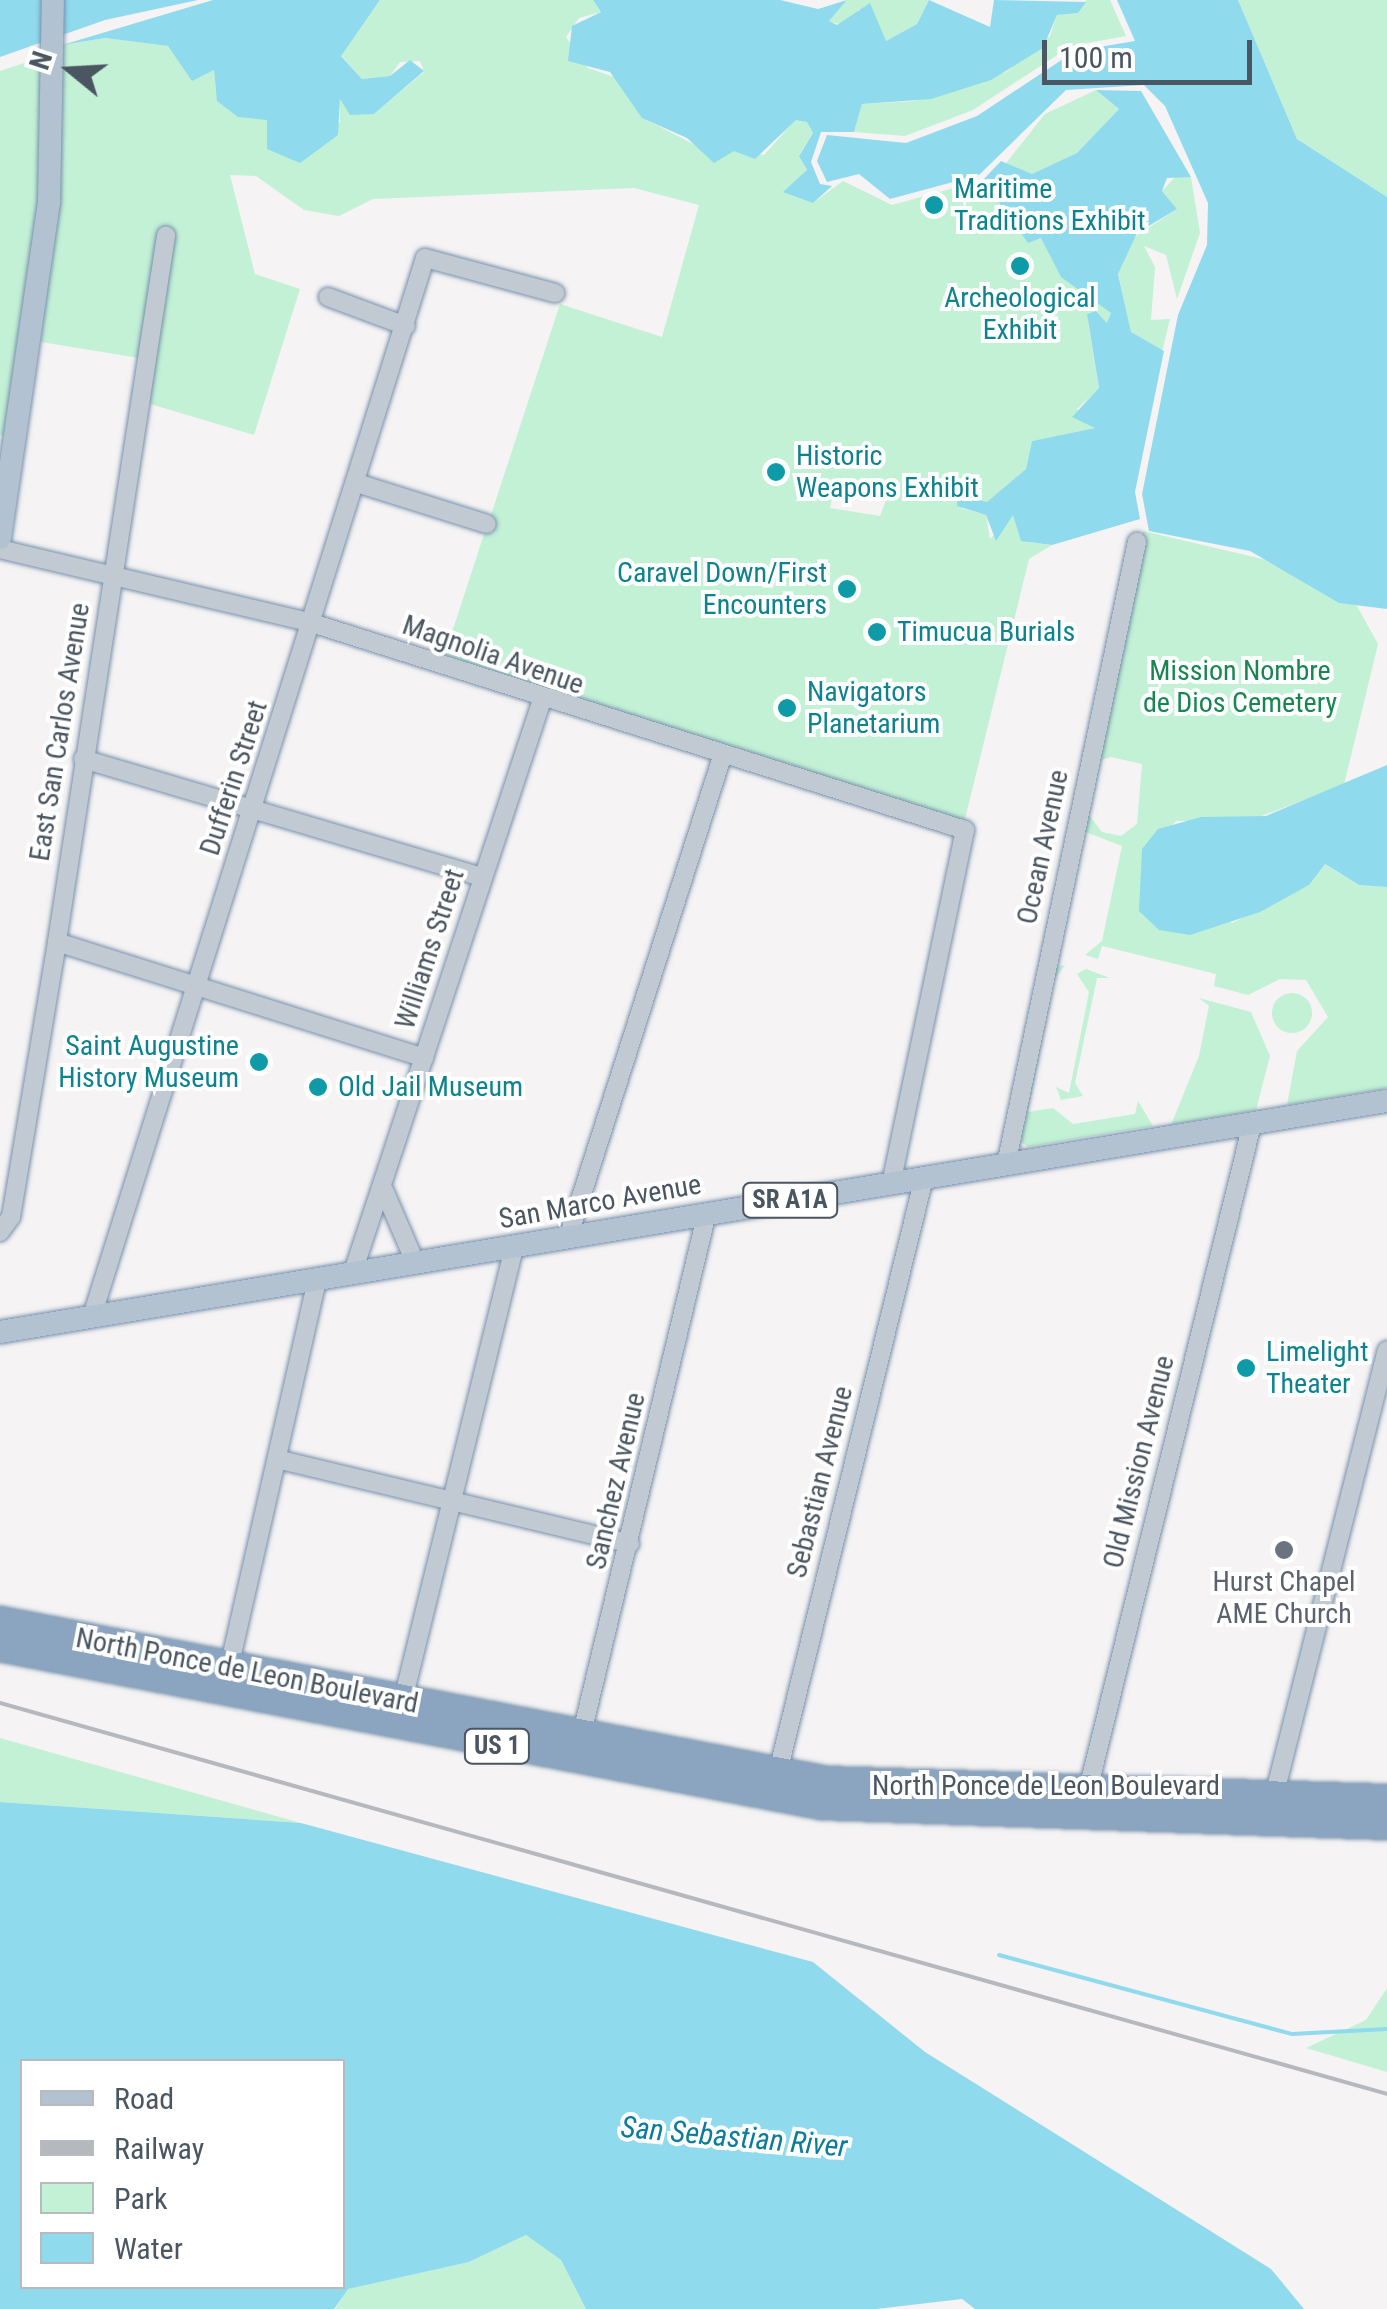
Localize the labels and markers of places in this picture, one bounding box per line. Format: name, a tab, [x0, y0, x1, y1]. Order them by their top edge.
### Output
place label: Maritime Traditions Exhibit	[954, 172, 1145, 238]
marker: Maritime Traditions Exhibit	[923, 194, 945, 216]
marker: Archeological Exhibit	[1009, 255, 1031, 277]
place label: Archeological Exhibit	[944, 281, 1096, 347]
place label: Historic Weapons Exhibit	[796, 439, 979, 505]
marker: Historic Weapons Exhibit	[765, 461, 787, 483]
place label: Caravel Down/First Encounters	[617, 556, 827, 622]
marker: Caravel Down/First Encounters	[836, 578, 858, 600]
place label: Timucua Burials	[897, 615, 1075, 649]
marker: Timucua Burials	[866, 621, 888, 643]
place label: Navigators Planetarium	[807, 675, 940, 741]
marker: Navigators Planetarium	[776, 697, 798, 719]
place label: Saint Augustine History Museum	[58, 1029, 239, 1095]
marker: Saint Augustine History Museum	[248, 1051, 270, 1073]
place label: Old Jail Museum	[338, 1070, 523, 1104]
marker: Old Jail Museum	[307, 1076, 329, 1098]
place label: Limelight Theater	[1266, 1335, 1368, 1401]
marker: Limelight Theater	[1235, 1357, 1257, 1379]
marker: Hurst Chapel AME Church	[1273, 1539, 1295, 1561]
place label: Hurst Chapel AME Church	[1212, 1565, 1356, 1631]

